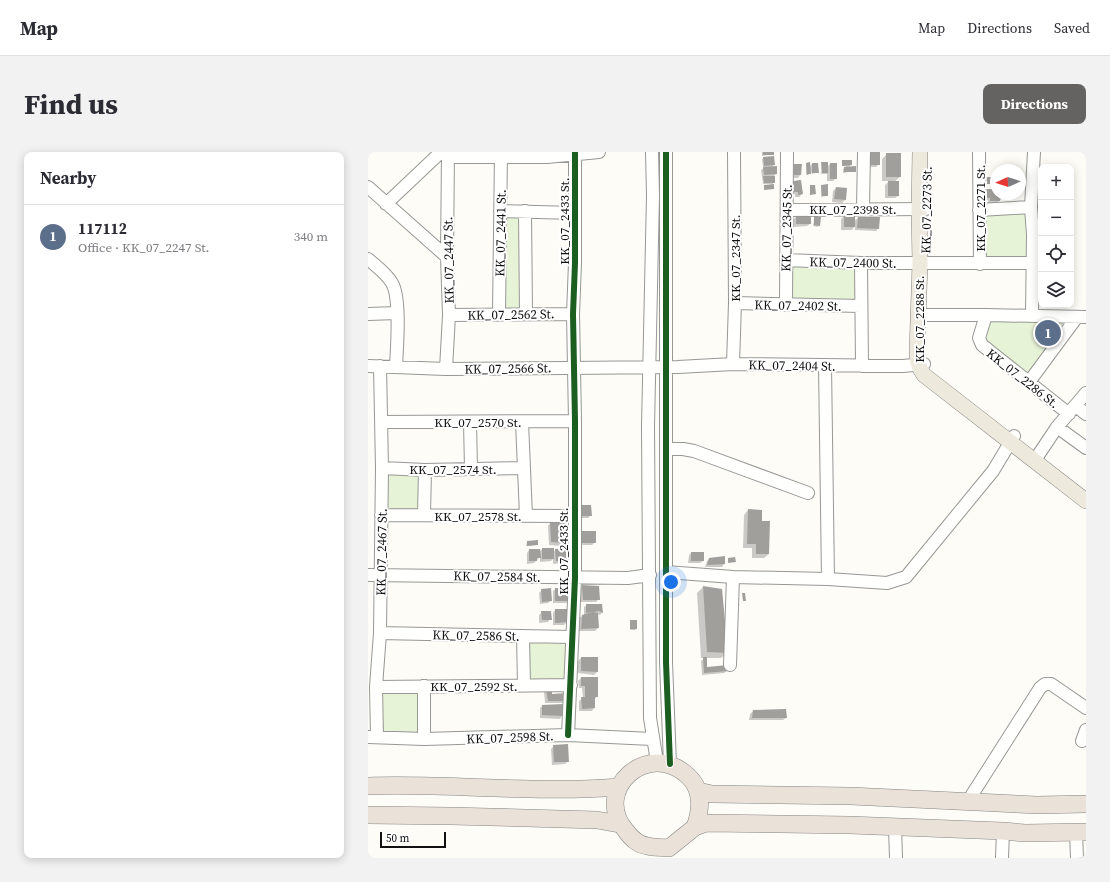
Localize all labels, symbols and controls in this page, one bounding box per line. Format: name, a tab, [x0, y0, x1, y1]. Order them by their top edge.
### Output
text: Map	[20, 15, 58, 41]
text: Map	[918, 18, 945, 38]
text: Directions	[967, 18, 1032, 38]
text: Saved	[1054, 18, 1090, 38]
button: Directions	[983, 84, 1086, 124]
text: Find us	[24, 85, 118, 123]
street label: KK_07_2271 St.	[972, 164, 989, 252]
north arrow	[990, 164, 1026, 200]
map controls	[1038, 164, 1074, 308]
button: +	[1038, 164, 1074, 200]
text: Nearby	[40, 166, 96, 190]
street label: KK_07_2273 St.	[917, 166, 936, 254]
street label: KK_07_2433 St.	[556, 177, 573, 265]
street label: KK_07_2345 St.	[777, 184, 796, 272]
street label: KK_07_2441 St.	[491, 189, 510, 277]
button: −	[1038, 200, 1074, 236]
street label: KK_07_2398 St.	[809, 201, 897, 218]
street label: KK_07_2347 St.	[727, 214, 744, 302]
street label: KK_07_2447 St.	[439, 216, 458, 304]
text: 117112	[78, 218, 127, 239]
text: 1	[49, 228, 57, 245]
text: 340 m	[294, 228, 328, 245]
button: locate	[1038, 236, 1074, 272]
text: Office · KK_07_2247 St.	[78, 239, 209, 256]
street label: KK_07_2400 St.	[809, 253, 897, 272]
button: layers	[1038, 272, 1074, 308]
street label: KK_07_2288 St.	[911, 275, 928, 363]
street label: KK_07_2402 St.	[754, 296, 842, 315]
street label: KK_07_2562 St.	[467, 305, 555, 324]
pin: 1	[1035, 318, 1061, 348]
street label: KK_07_2286 St.	[983, 345, 1062, 412]
street label: KK_07_2404 St.	[748, 356, 836, 375]
street label: KK_07_2566 St.	[464, 359, 552, 378]
street label: KK_07_2570 St.	[434, 414, 522, 431]
street label: KK_07_2574 St.	[409, 461, 497, 478]
street label: KK_07_2433 St.	[555, 507, 572, 595]
street label: KK_07_2467 St.	[372, 508, 391, 596]
street label: KK_07_2578 St.	[434, 508, 522, 525]
street label: KK_07_2584 St.	[453, 567, 541, 586]
your location	[661, 572, 681, 592]
street label: KK_07_2586 St.	[432, 626, 520, 645]
street label: KK_07_2592 St.	[430, 678, 518, 695]
street label: KK_07_2598 St.	[466, 727, 554, 748]
scale bar	[380, 830, 446, 849]
text: 50 m	[386, 831, 409, 846]

